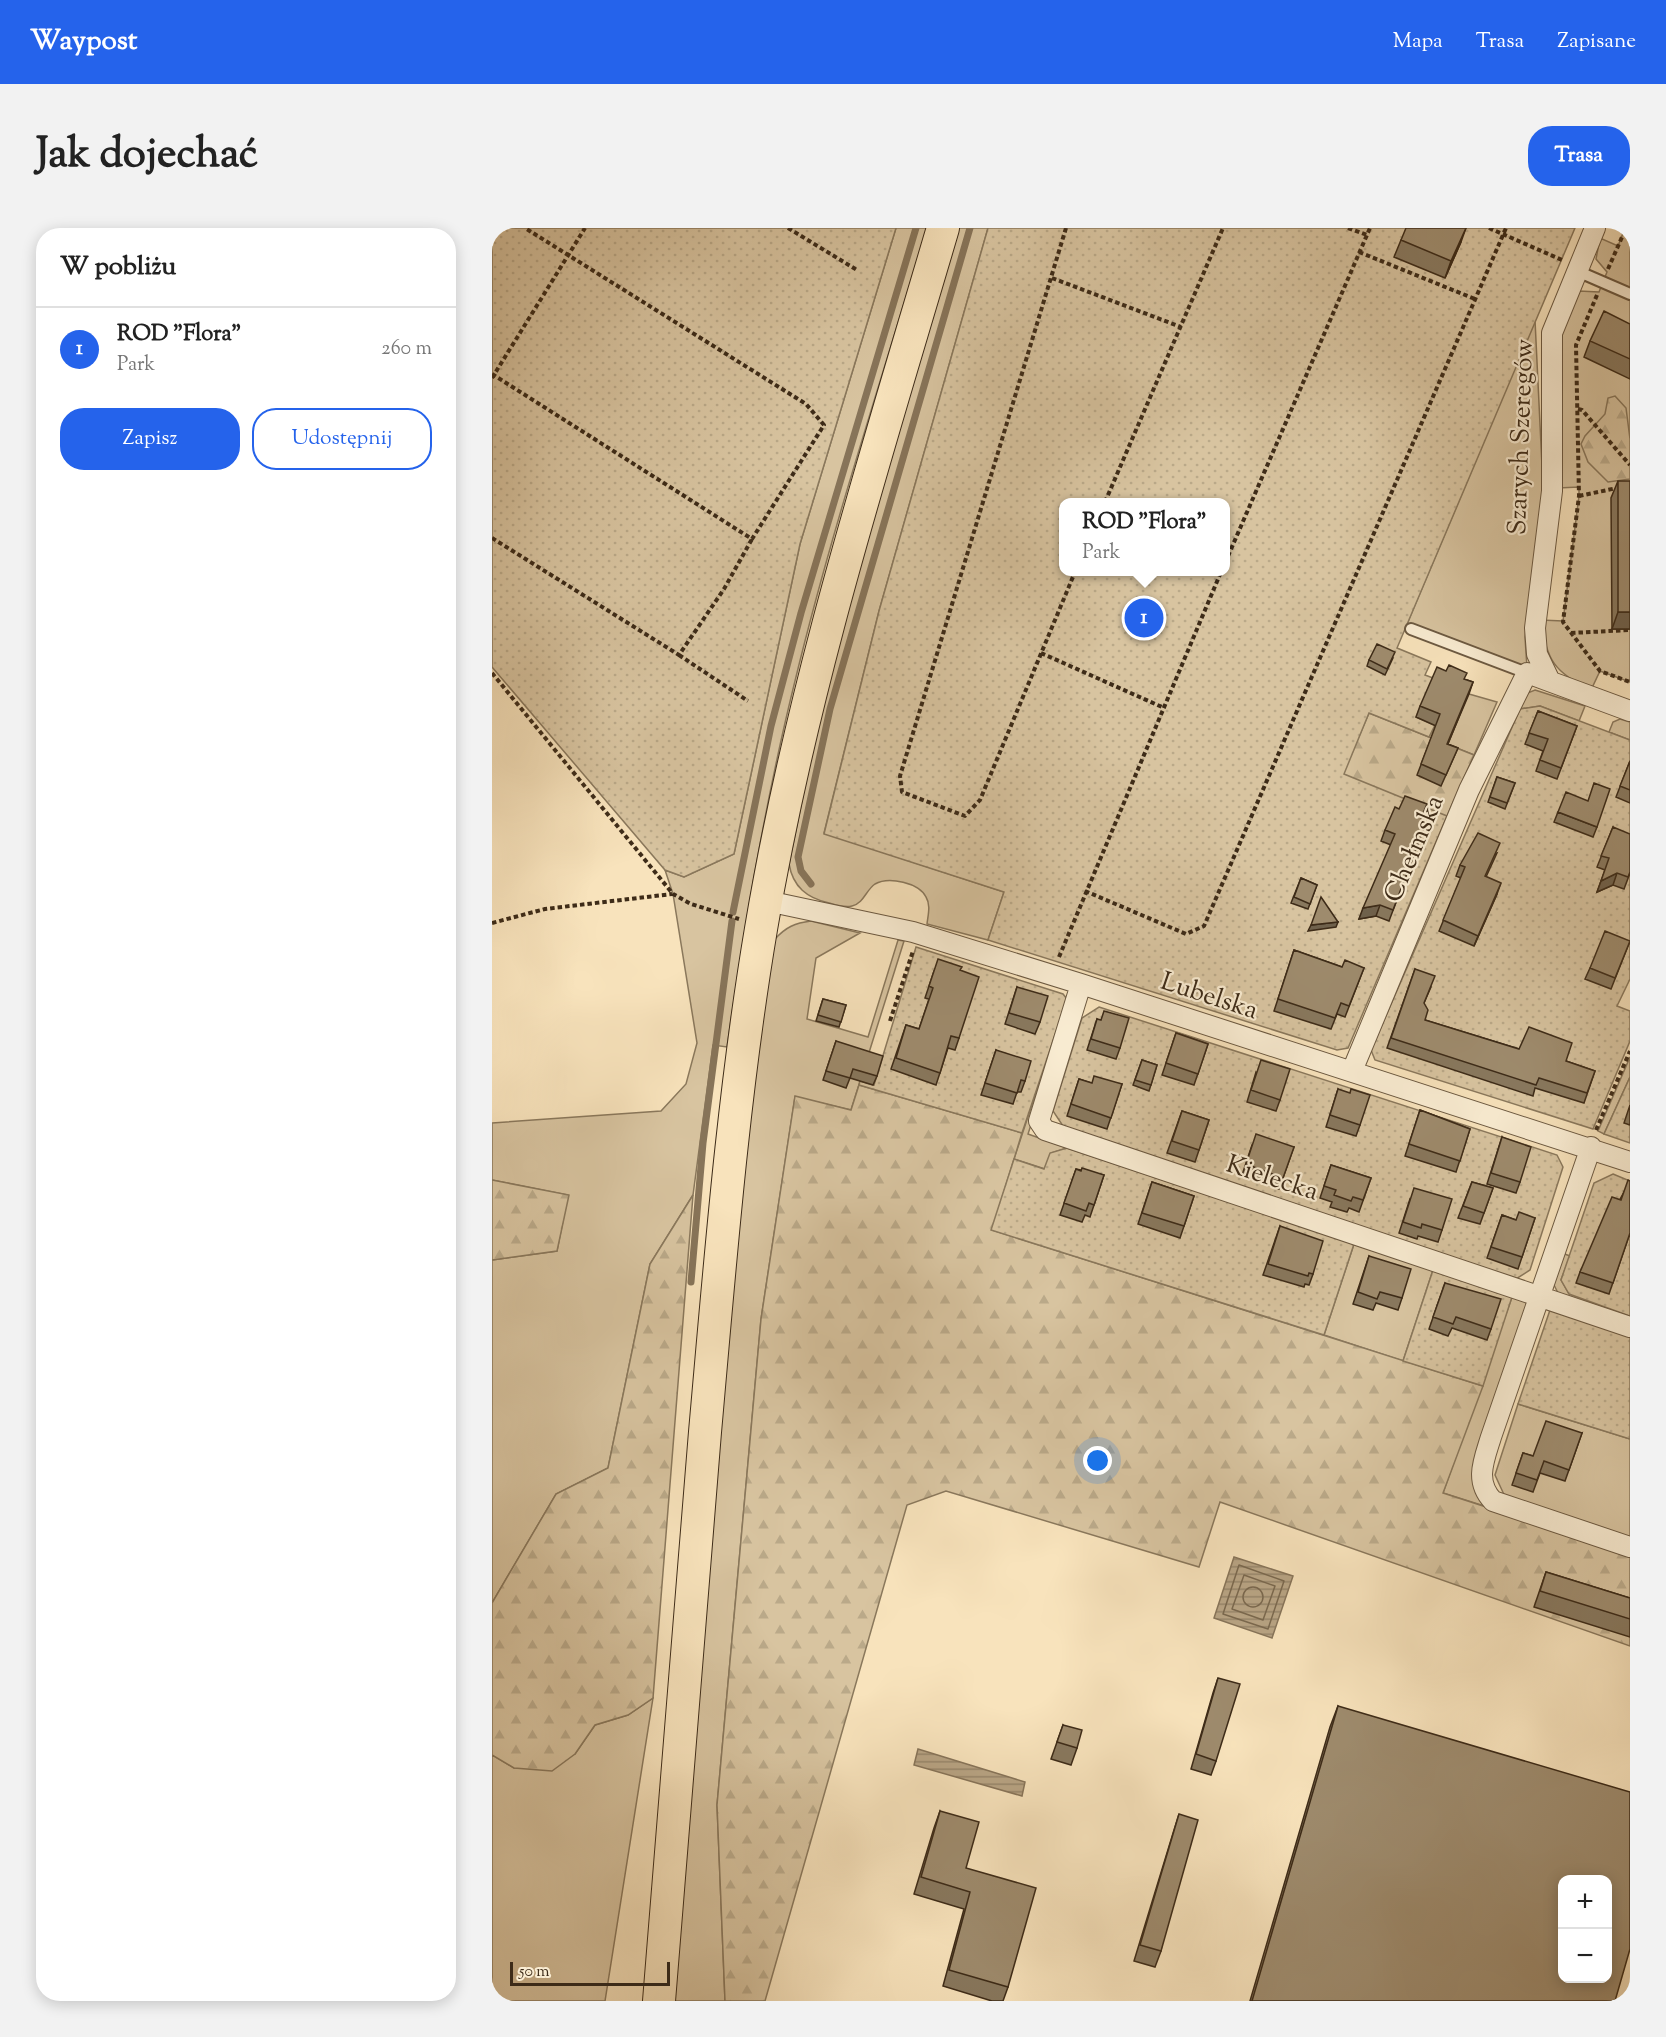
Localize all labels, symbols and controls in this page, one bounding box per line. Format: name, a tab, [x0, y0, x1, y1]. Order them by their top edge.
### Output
text: Waypost	[30, 22, 137, 62]
text: Mapa	[1393, 27, 1443, 57]
text: Trasa	[1476, 27, 1524, 57]
text: Zapisane	[1557, 27, 1636, 57]
text: Jak dojechać	[36, 126, 258, 186]
button: Trasa	[1528, 126, 1630, 186]
text: W pobliżu	[60, 249, 176, 286]
text: ROD "Flora"	[117, 319, 241, 351]
text: 1	[76, 335, 83, 364]
text: 260 m	[381, 335, 432, 364]
street label: Szarych Szeregów	[1500, 338, 1544, 536]
text: Park	[117, 351, 155, 380]
button: Zapisz	[60, 408, 240, 470]
button: Udostępnij	[252, 408, 432, 470]
popup	[1059, 498, 1230, 576]
text: ROD "Flora"	[1082, 507, 1207, 539]
text: Park	[1082, 539, 1121, 568]
pin: 1	[1124, 596, 1164, 640]
street label: Chełmska	[1376, 790, 1454, 908]
street label: Lubelska	[1156, 964, 1262, 1030]
street label: Kielecka	[1221, 1147, 1323, 1211]
your location	[1083, 1446, 1112, 1475]
map controls	[1558, 1875, 1612, 1983]
button: +	[1558, 1875, 1612, 1929]
button: −	[1558, 1929, 1612, 1983]
scale bar	[510, 1959, 670, 1986]
text: 50 m	[519, 1961, 550, 1984]

